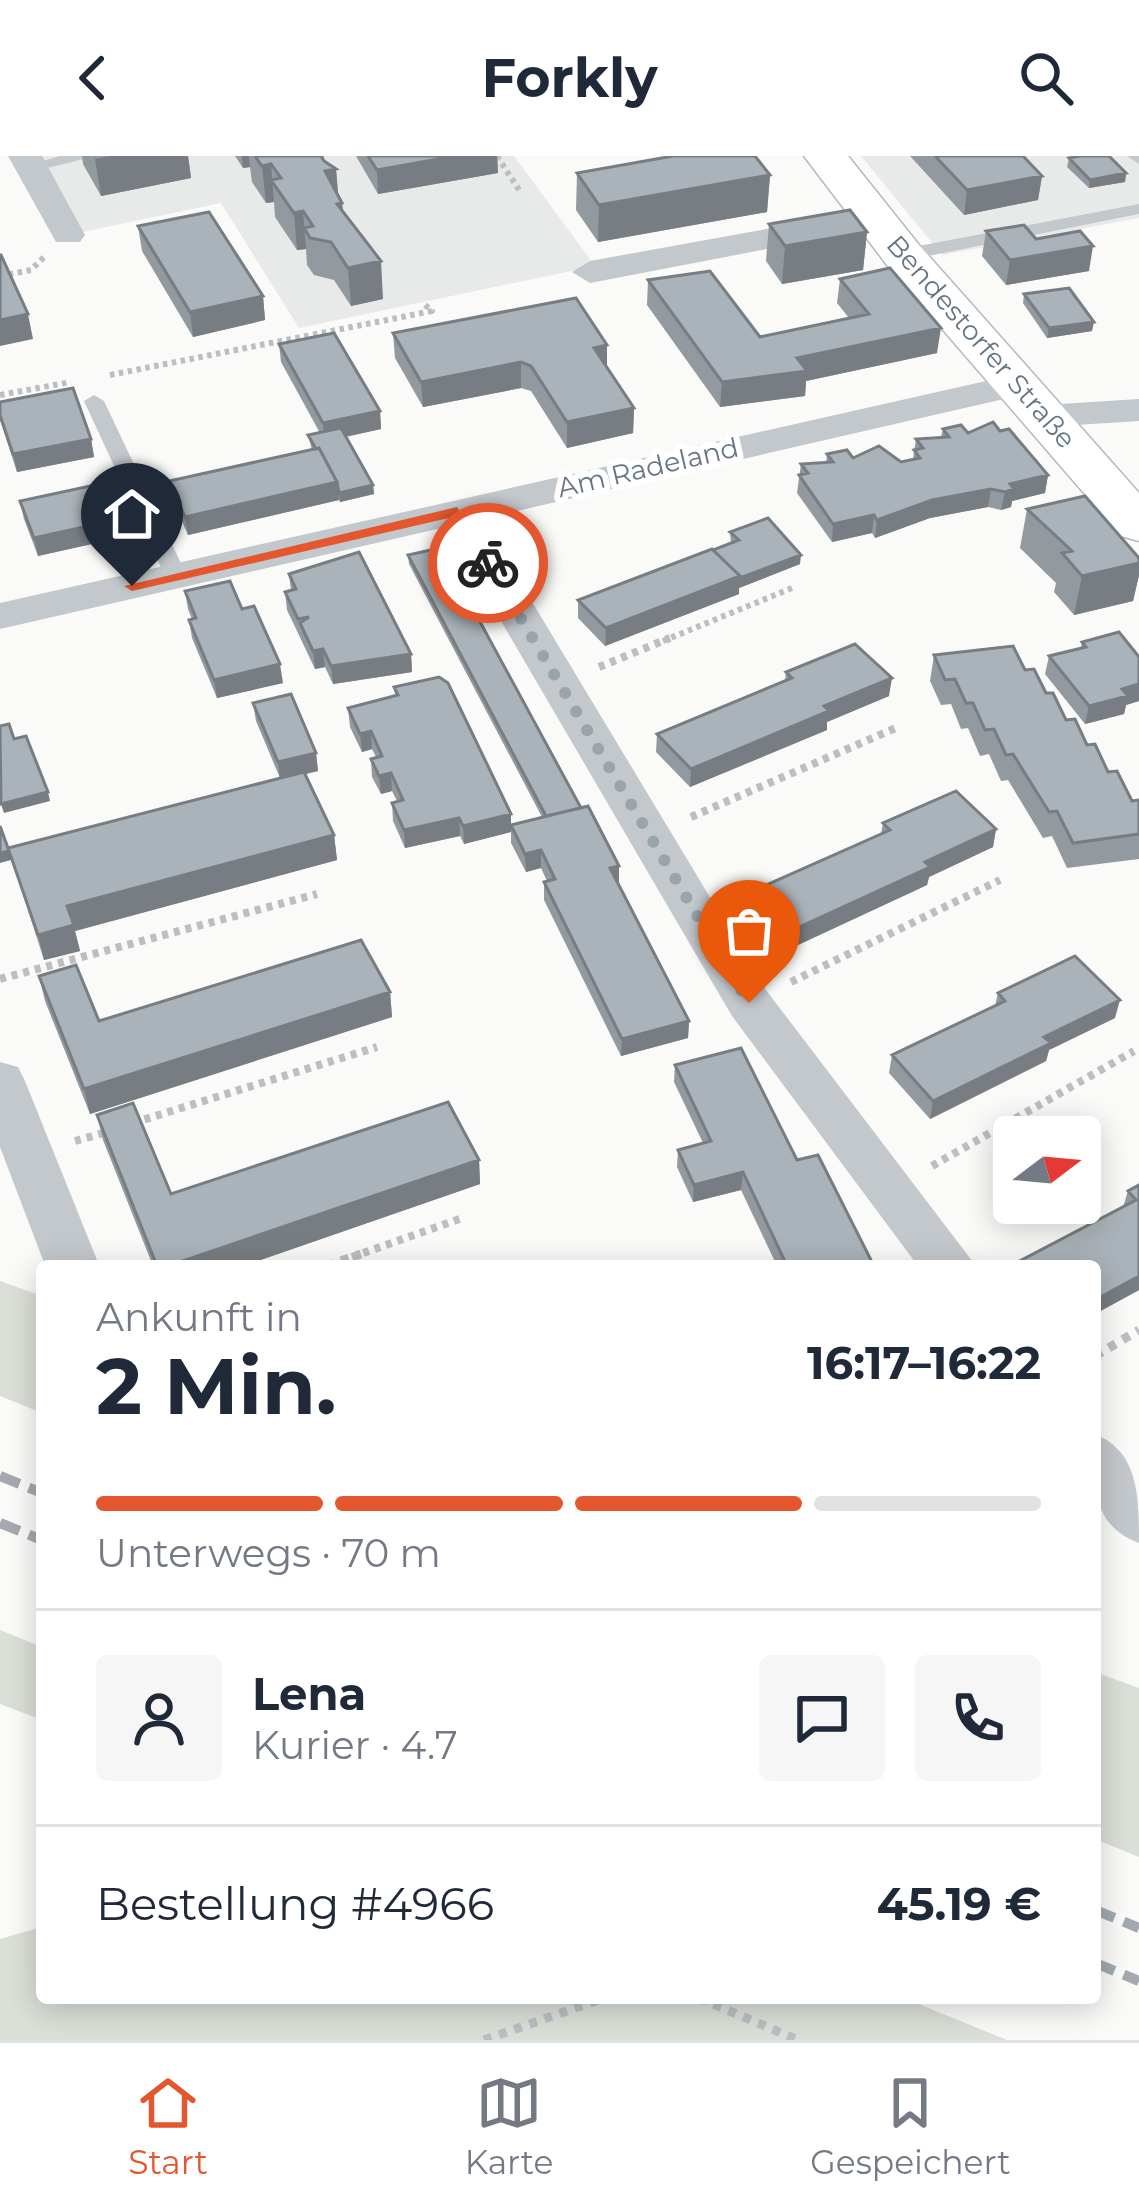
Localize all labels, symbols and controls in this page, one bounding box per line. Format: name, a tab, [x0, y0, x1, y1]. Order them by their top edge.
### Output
icon: back	[60, 45, 126, 111]
text: Forkly	[481, 45, 658, 111]
icon: search	[1013, 45, 1079, 111]
street label: Bendestorfer Straße	[880, 228, 1083, 455]
street label: Am Radeland	[554, 431, 742, 504]
pin	[81, 463, 183, 586]
icon: home	[99, 481, 165, 547]
courier	[428, 503, 548, 623]
icon: bike	[455, 530, 521, 596]
pin	[698, 880, 800, 1003]
icon: bag	[716, 898, 782, 964]
north arrow	[993, 1116, 1101, 1224]
map controls	[993, 1116, 1101, 1224]
text: Ankunft in	[96, 1293, 302, 1341]
text: 16:17–16:22	[807, 1335, 1041, 1390]
text: 2 Min.	[96, 1338, 336, 1434]
text: Unterwegs · 70 m	[96, 1529, 441, 1577]
button: person	[96, 1655, 222, 1781]
button: chat	[759, 1655, 885, 1781]
button: phone	[915, 1655, 1041, 1781]
text: Lena	[252, 1666, 366, 1721]
text: Kurier · 4.7	[252, 1721, 458, 1769]
text: Bestellung #4966	[96, 1876, 494, 1931]
text: 45.19 €	[877, 1876, 1041, 1931]
tab: Start	[128, 2070, 208, 2182]
tab: Karte	[465, 2070, 554, 2182]
tab: Gespeichert	[810, 2070, 1011, 2182]

